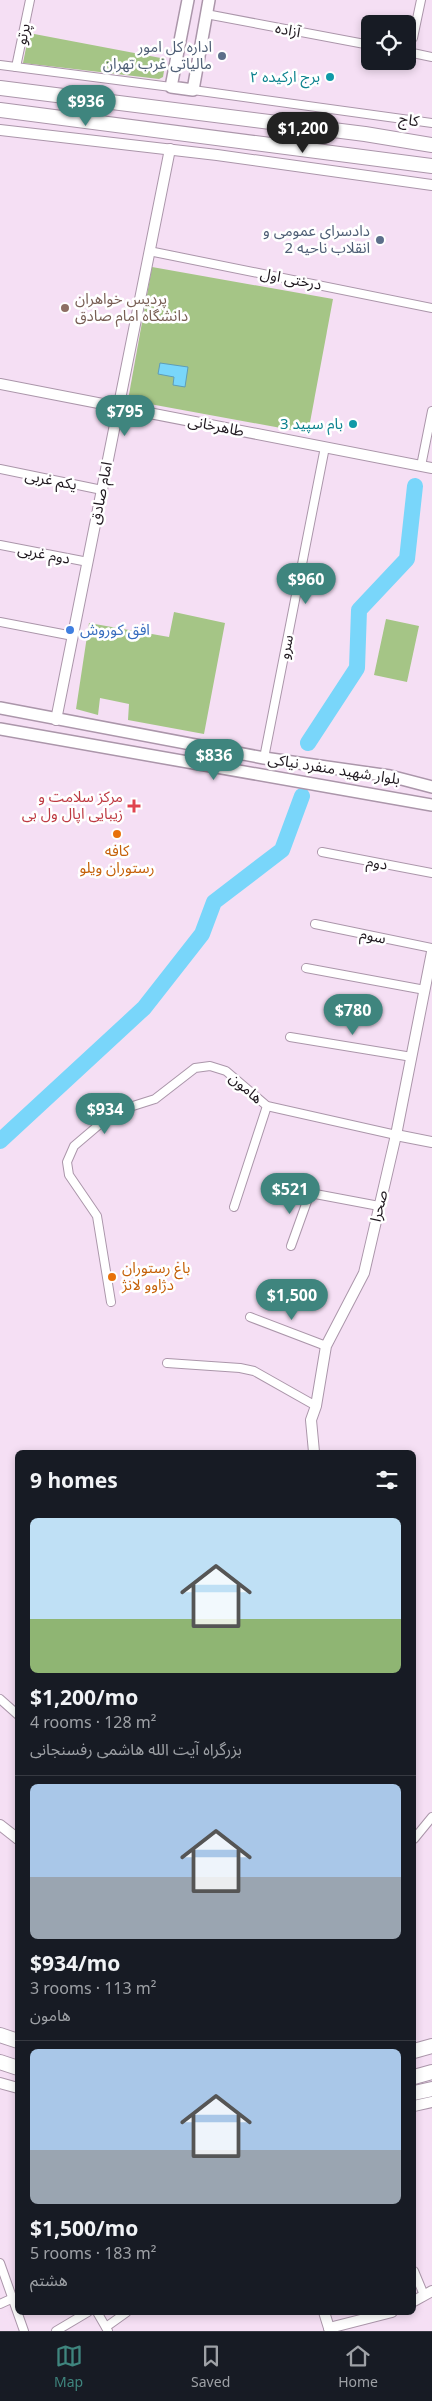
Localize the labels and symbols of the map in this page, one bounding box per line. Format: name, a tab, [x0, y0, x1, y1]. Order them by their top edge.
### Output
street label: آزاده	[274, 17, 303, 41]
street label: پرتو	[10, 21, 35, 47]
place label: اداره کل امور مالیاتی غرب تهران	[103, 36, 212, 73]
marker: اداره کل امور مالیاتی غرب تهران	[216, 50, 228, 62]
place label: برج ارکیده ۲	[250, 66, 320, 89]
marker: برج ارکیده ۲	[324, 71, 336, 83]
pin: $936	[56, 84, 116, 127]
street label: کاج	[397, 108, 421, 134]
pin: $1,200	[262, 112, 344, 154]
place label: دادسرای عمومی و انقلاب ناحیه 2	[263, 220, 370, 257]
marker: دادسرای عمومی و انقلاب ناحیه 2	[374, 234, 386, 246]
street label: درختی اول	[259, 262, 324, 294]
place label: پردیس خواهران دانشگاه امام صادق	[75, 288, 188, 327]
marker: پردیس خواهران دانشگاه امام صادق	[59, 302, 71, 314]
pin: $795	[95, 394, 155, 437]
street label: طاهرخانی	[186, 410, 246, 440]
place label: بام سپید 3	[280, 413, 343, 435]
marker: بام سپید 3	[347, 418, 359, 430]
street label: امام صادق	[84, 460, 118, 526]
street label: یکم غربی	[23, 464, 79, 496]
street label: دوم غربی	[16, 538, 72, 570]
pin: $960	[276, 562, 336, 605]
place label: افق کوروش	[80, 619, 150, 640]
marker: افق کوروش	[64, 624, 76, 636]
street label: سرو	[273, 633, 297, 661]
pin: $836	[184, 738, 244, 781]
street label: بلوار شهید منفرد نیاکی	[267, 748, 402, 788]
place label: مرکز سلامت و زیبایی اپال ول بی	[22, 786, 123, 824]
marker: مرکز سلامت و زیبایی اپال ول بی	[127, 799, 141, 813]
marker: کافه رستوران ویلو	[111, 828, 123, 840]
place label: کافه رستوران ویلو	[79, 840, 155, 877]
street label: دوم	[365, 850, 389, 876]
street label: سوم	[358, 923, 388, 950]
pin: $780	[323, 994, 383, 1036]
street label: هامون	[226, 1067, 268, 1107]
pin: $934	[75, 1092, 135, 1135]
pin: $521	[260, 1172, 320, 1215]
street label: صحرا	[365, 1188, 391, 1224]
place label: باغ رستوران دژاوو لانژ	[121, 1257, 190, 1294]
marker: باغ رستوران دژاوو لانژ	[106, 1271, 118, 1283]
pin: $1,500	[251, 1278, 333, 1321]

